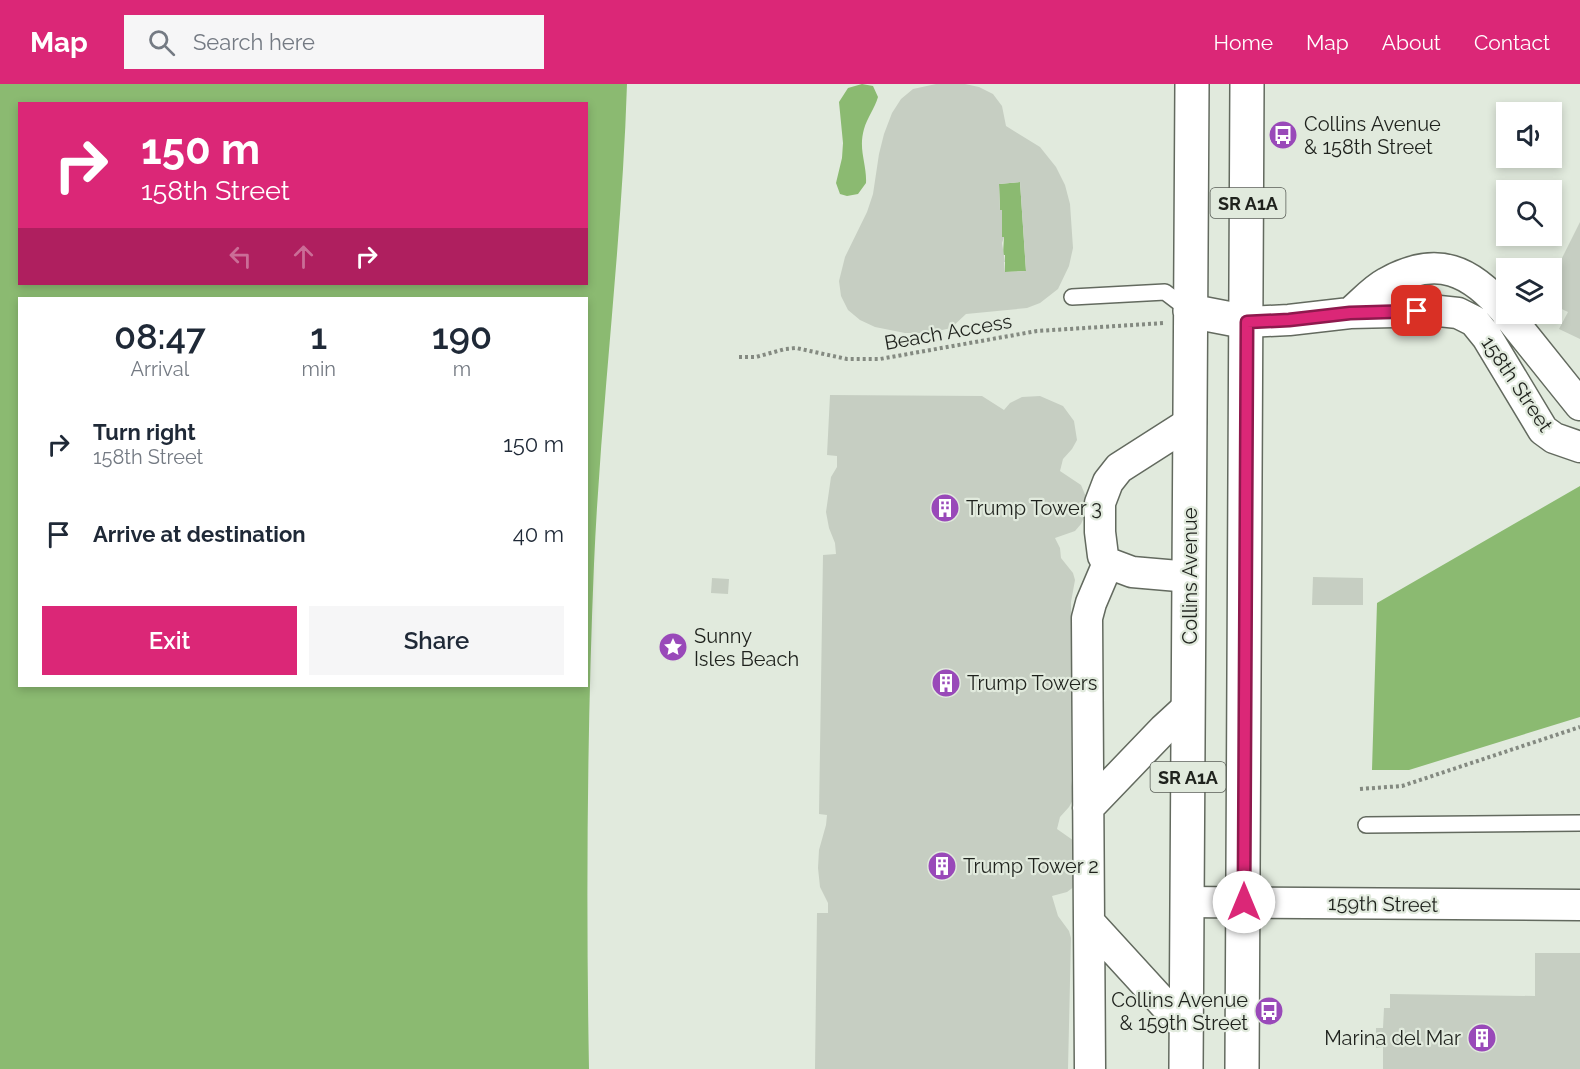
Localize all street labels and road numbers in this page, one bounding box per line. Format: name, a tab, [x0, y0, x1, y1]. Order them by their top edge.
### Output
road number: SR A1A	[1210, 188, 1286, 218]
street label: Beach Access	[882, 309, 1014, 355]
street label: 158th Street	[1476, 332, 1558, 437]
street label: Collins Avenue	[1178, 507, 1202, 644]
road number: SR A1A	[1150, 762, 1226, 792]
street label: 159th Street	[1328, 891, 1439, 917]

